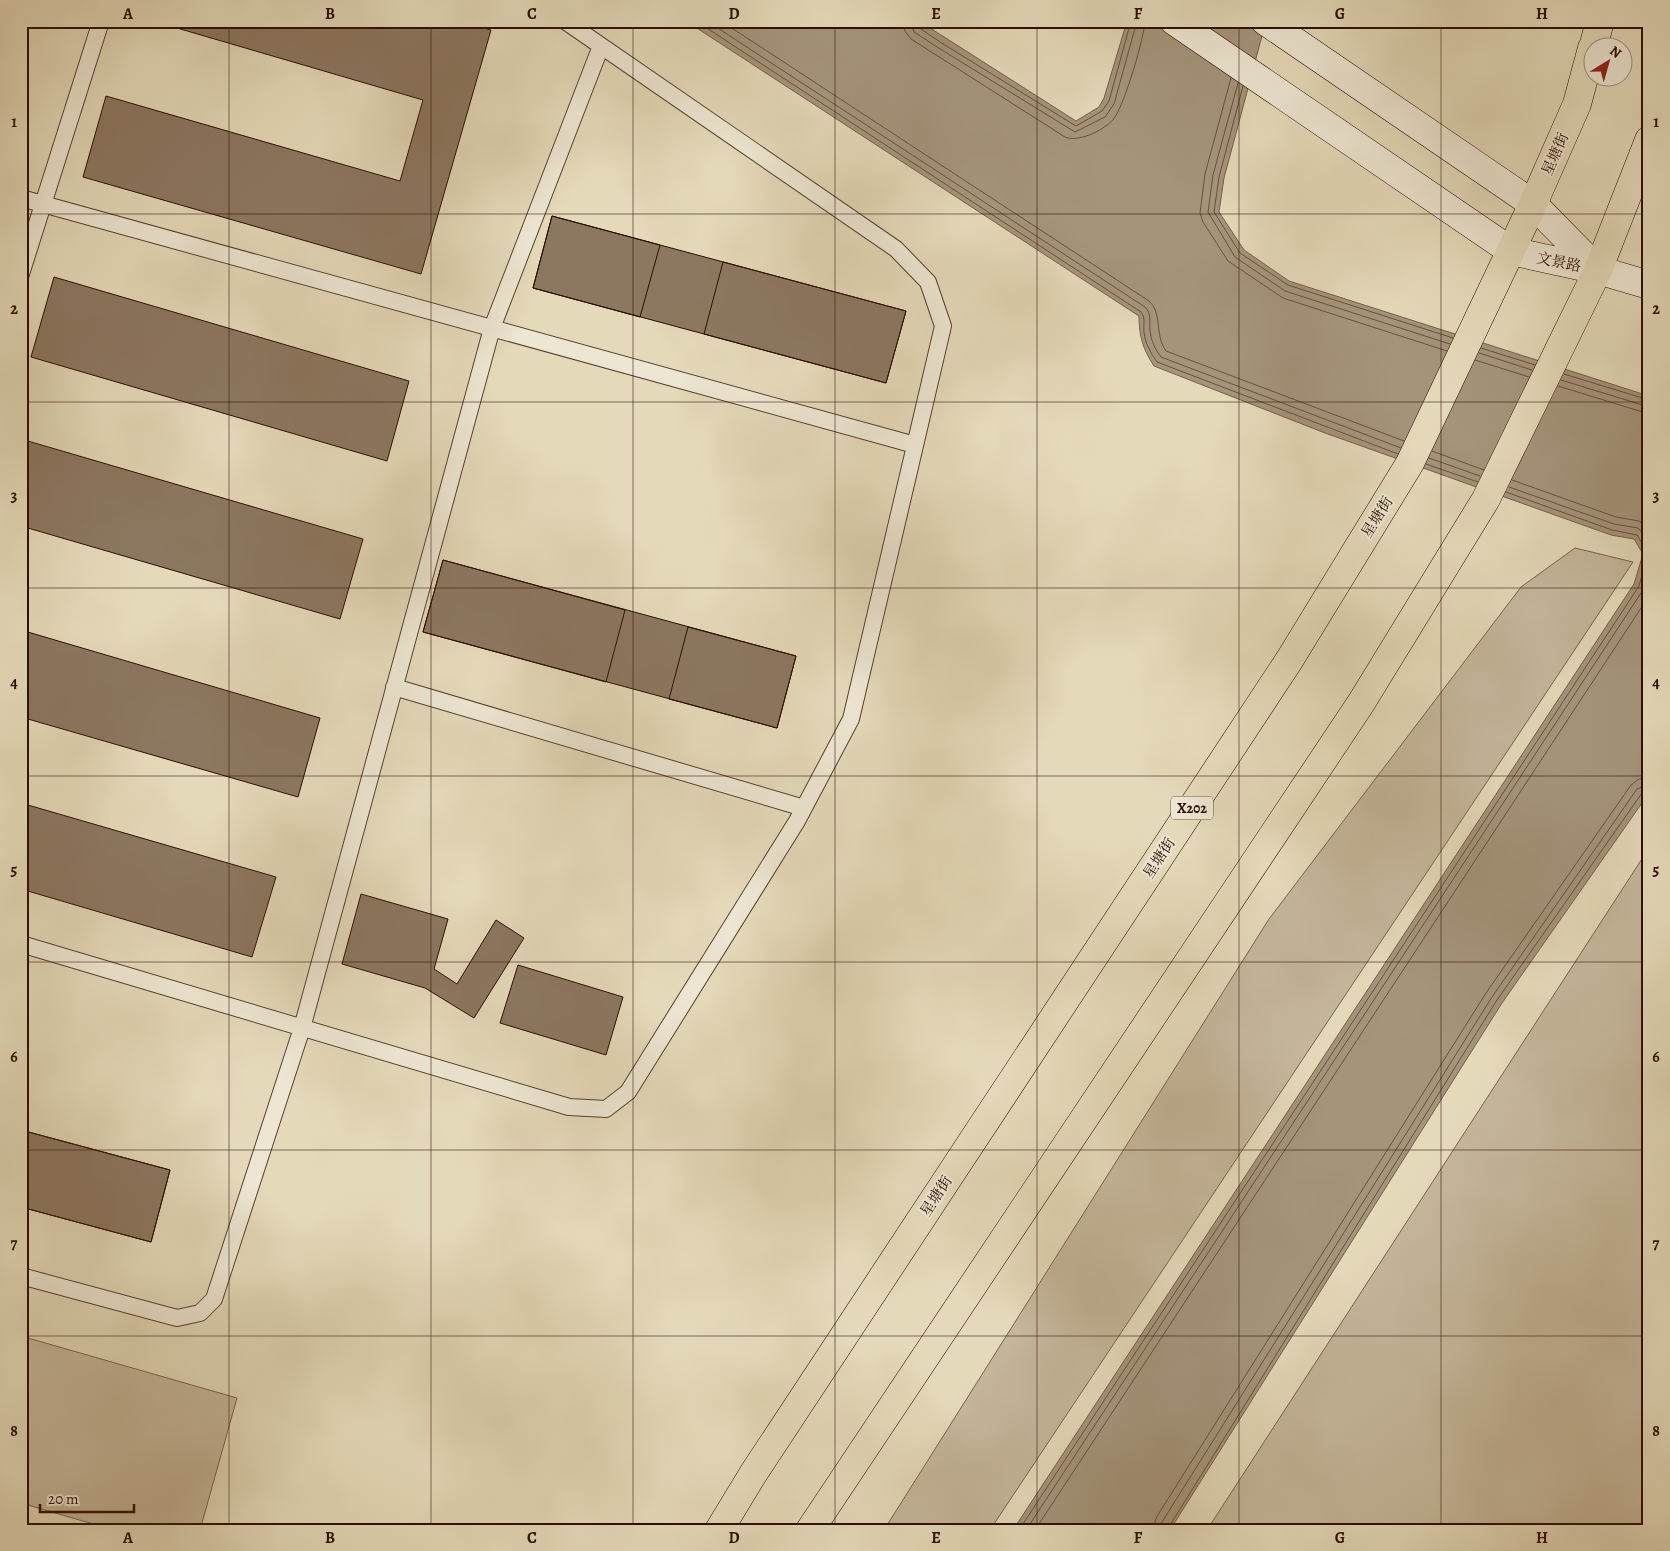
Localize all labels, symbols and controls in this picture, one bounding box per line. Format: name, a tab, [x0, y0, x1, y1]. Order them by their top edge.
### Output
text: A	[122, 3, 134, 25]
text: B	[325, 3, 335, 25]
text: C	[527, 3, 537, 25]
text: D	[728, 3, 740, 25]
text: E	[931, 3, 941, 25]
text: F	[1134, 3, 1143, 25]
text: G	[1335, 3, 1345, 25]
text: H	[1536, 3, 1548, 25]
north arrow	[1582, 38, 1632, 88]
text: N	[1606, 41, 1625, 63]
text: 1	[11, 111, 17, 133]
text: 1	[1653, 111, 1659, 133]
street label: 星塘街	[1537, 129, 1573, 179]
street label: 文景路	[1535, 248, 1583, 276]
text: 2	[10, 298, 18, 320]
text: 2	[1652, 298, 1660, 320]
text: 3	[11, 485, 18, 507]
text: 3	[1653, 485, 1660, 507]
street label: 星塘街	[1357, 493, 1397, 541]
text: 4	[10, 672, 18, 694]
text: 4	[1652, 672, 1660, 694]
road number: X202	[1171, 796, 1213, 820]
street label: 星塘街	[1138, 834, 1180, 882]
text: 5	[11, 859, 18, 881]
text: 5	[1653, 859, 1660, 881]
text: 6	[10, 1046, 18, 1068]
text: 6	[1652, 1046, 1660, 1068]
street label: 星塘街	[915, 1172, 957, 1220]
text: 7	[11, 1233, 18, 1255]
text: 7	[1653, 1233, 1660, 1255]
text: 8	[10, 1420, 18, 1442]
text: 8	[1652, 1420, 1660, 1442]
scale bar	[40, 1481, 134, 1513]
text: 20 m	[48, 1489, 79, 1509]
text: A	[122, 1527, 134, 1549]
text: B	[325, 1527, 335, 1549]
text: C	[527, 1527, 537, 1549]
text: D	[728, 1527, 740, 1549]
text: E	[931, 1527, 941, 1549]
text: F	[1134, 1527, 1143, 1549]
text: G	[1335, 1527, 1345, 1549]
text: H	[1536, 1527, 1548, 1549]

